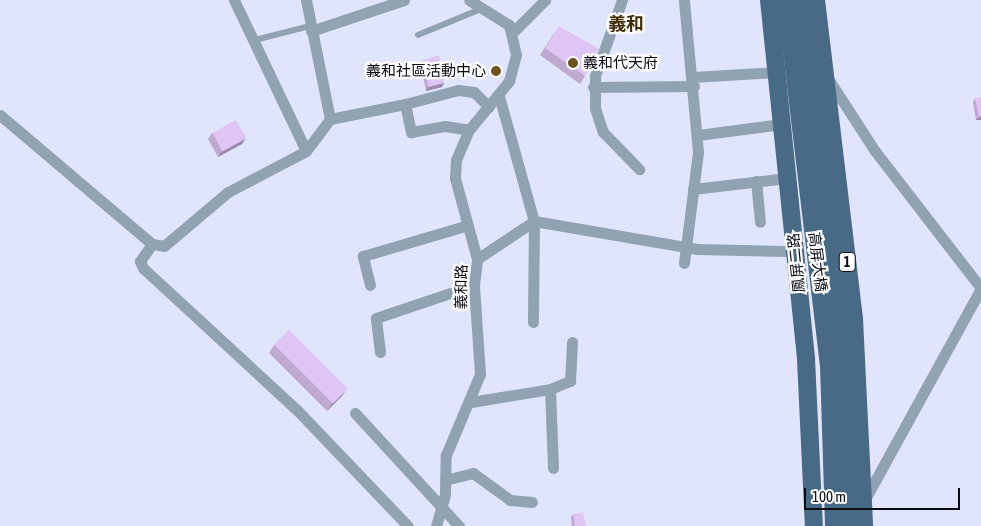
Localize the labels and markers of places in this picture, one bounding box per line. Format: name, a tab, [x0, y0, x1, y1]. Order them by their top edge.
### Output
place label: 義和代天府	[583, 54, 658, 72]
marker: 義和代天府	[567, 57, 579, 69]
place label: 義和社區活動中心	[366, 62, 486, 80]
marker: 義和社區活動中心	[490, 65, 502, 77]

